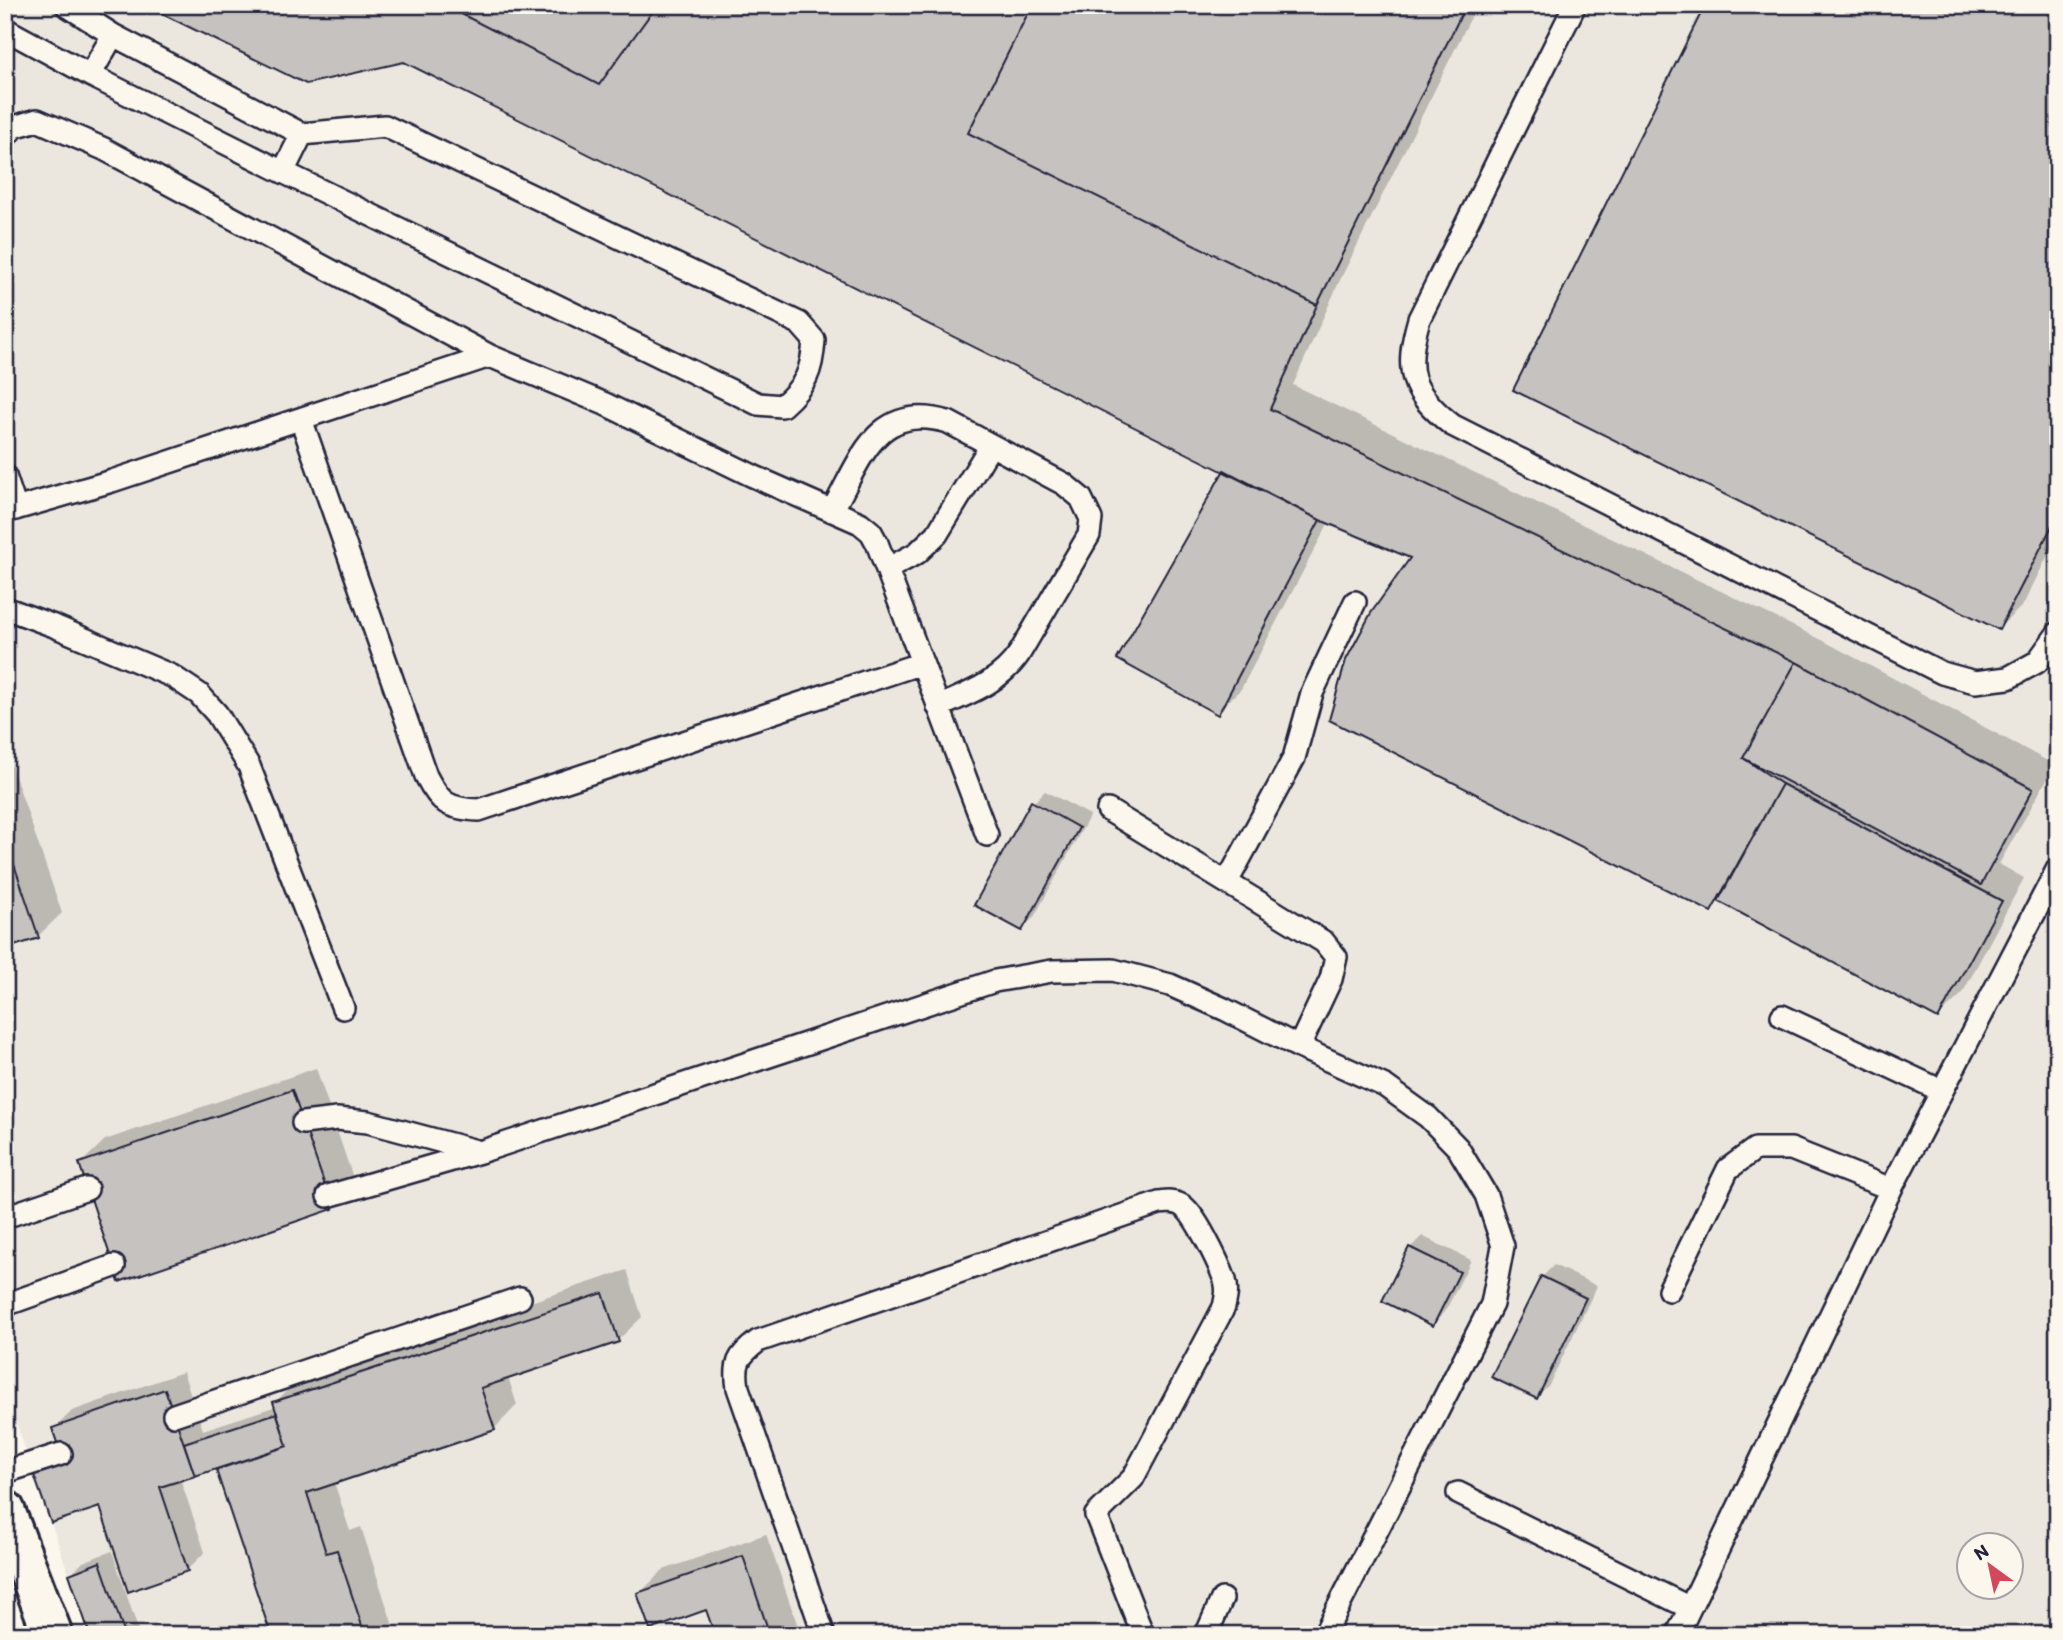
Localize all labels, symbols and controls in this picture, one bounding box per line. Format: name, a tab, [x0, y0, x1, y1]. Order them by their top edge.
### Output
north arrow	[1954, 1532, 2024, 1602]
text: N	[1969, 1539, 1993, 1565]

